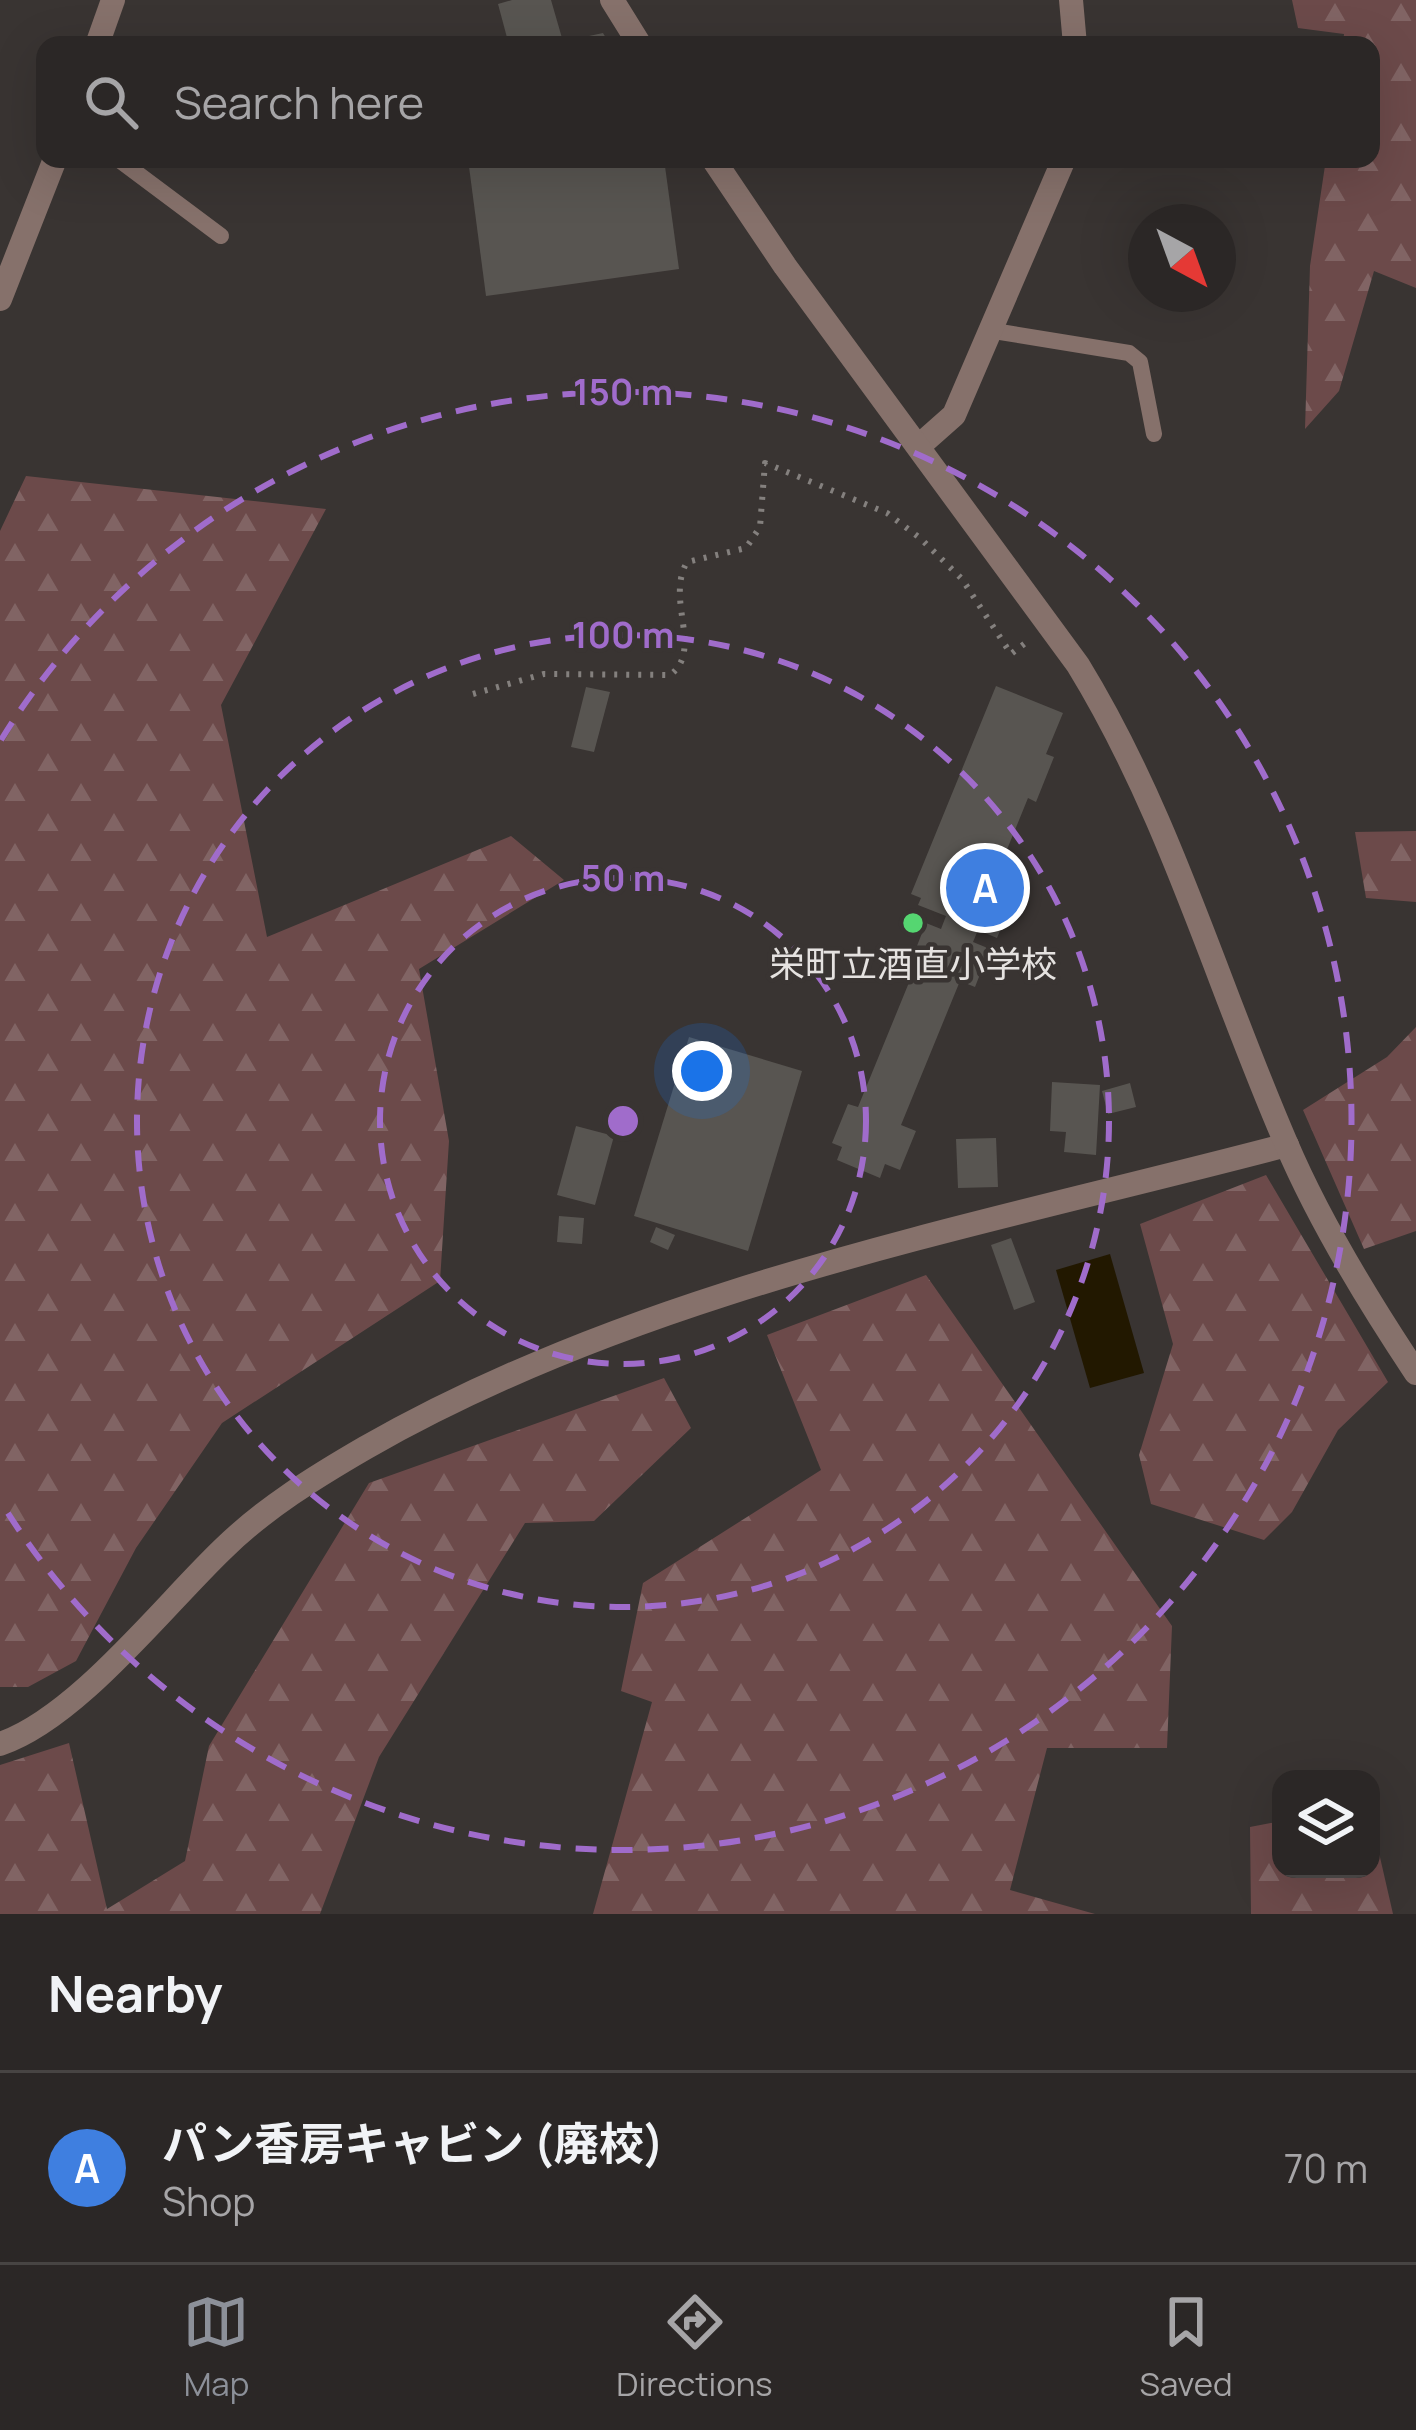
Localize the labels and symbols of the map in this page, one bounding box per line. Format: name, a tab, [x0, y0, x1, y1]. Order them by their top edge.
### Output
north arrow	[1128, 204, 1236, 312]
text: 150 m	[573, 367, 673, 416]
text: 100 m	[572, 610, 674, 659]
pin: A	[946, 843, 1024, 933]
text: 50 m	[581, 853, 665, 902]
marker: 栄町立酒直小学校	[900, 910, 926, 936]
place label: 栄町立酒直小学校	[769, 939, 1057, 988]
your location	[672, 1041, 732, 1101]
centre of rings	[602, 1100, 644, 1142]

